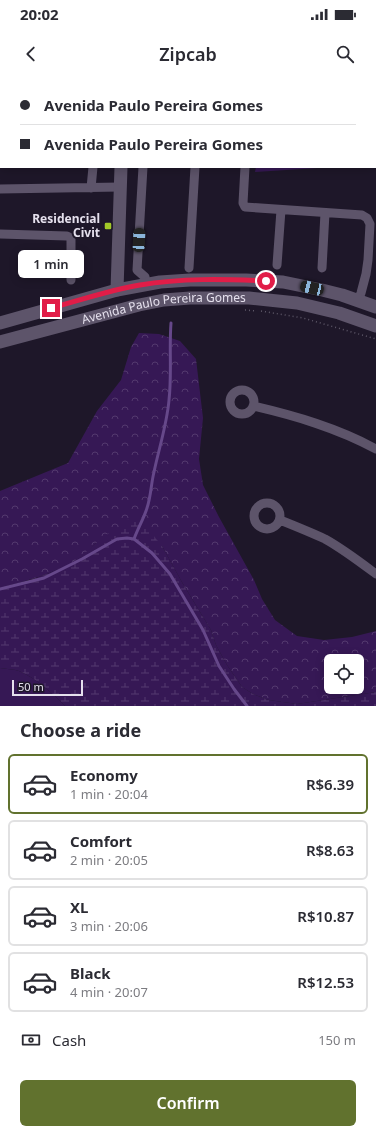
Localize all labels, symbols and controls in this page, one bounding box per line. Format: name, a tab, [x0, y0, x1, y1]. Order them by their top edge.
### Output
text: 20:02	[20, 4, 59, 24]
text: Zipcab	[159, 42, 217, 66]
icon: back	[20, 43, 42, 65]
icon: search	[334, 43, 356, 65]
text: Avenida Paulo Pereira Gomes	[44, 95, 263, 115]
text: Avenida Paulo Pereira Gomes	[44, 134, 263, 154]
place label: Residencial Civit	[32, 210, 100, 241]
marker: Residencial Civit	[103, 221, 113, 231]
car	[132, 228, 146, 252]
callout: 1 min	[18, 250, 84, 278]
text: 1 min	[33, 255, 69, 273]
route start	[257, 272, 275, 290]
car	[299, 279, 325, 297]
street label: Avenida Paulo Pereira Gomes	[80, 289, 246, 328]
route end	[42, 299, 60, 317]
map controls	[324, 654, 364, 694]
button: locate	[324, 654, 364, 694]
scale bar	[12, 678, 83, 697]
text: 50 m	[18, 679, 44, 694]
text: Choose a ride	[20, 718, 141, 742]
text: Economy	[70, 765, 138, 785]
icon: car	[22, 766, 58, 802]
text: R$6.39	[306, 774, 354, 794]
text: 1 min · 20:04	[70, 785, 148, 803]
text: Comfort	[70, 831, 132, 851]
icon: car	[22, 832, 58, 868]
text: R$8.63	[306, 840, 354, 860]
text: 2 min · 20:05	[70, 851, 148, 869]
text: XL	[70, 897, 88, 917]
icon: car	[22, 898, 58, 934]
text: R$10.87	[297, 906, 354, 926]
text: 3 min · 20:06	[70, 917, 148, 935]
text: Black	[70, 963, 110, 983]
icon: car	[22, 964, 58, 1000]
text: R$12.53	[297, 972, 354, 992]
text: 4 min · 20:07	[70, 983, 148, 1001]
icon: cash	[20, 1029, 42, 1051]
text: Cash	[52, 1030, 86, 1050]
text: 150 m	[318, 1031, 356, 1049]
button: Confirm	[20, 1080, 356, 1126]

